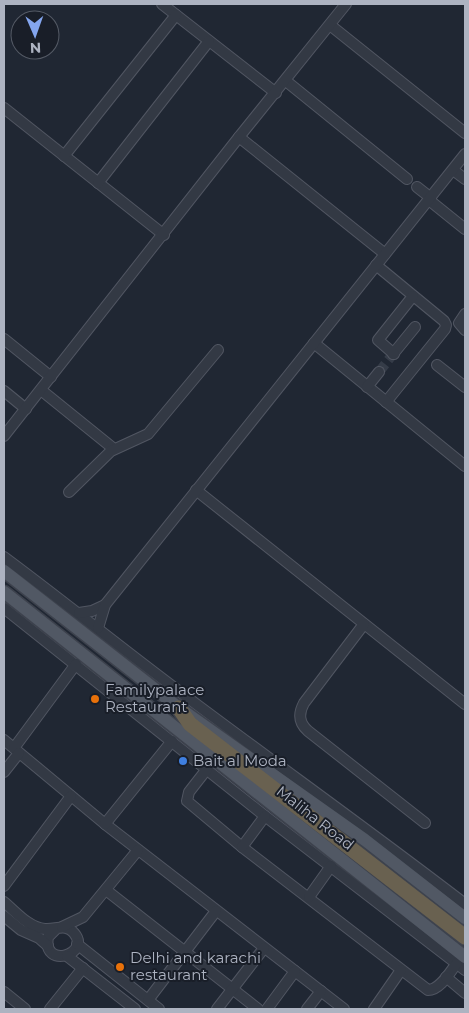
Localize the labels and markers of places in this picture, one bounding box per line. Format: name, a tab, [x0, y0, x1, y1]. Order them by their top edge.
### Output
place label: Familypalace Restaurant	[105, 680, 204, 716]
marker: Familypalace Restaurant	[89, 693, 101, 705]
place label: Bait al Moda	[193, 751, 287, 770]
marker: Bait al Moda	[177, 755, 189, 767]
place label: Delhi and karachi restaurant	[130, 948, 261, 984]
marker: Delhi and karachi restaurant	[114, 961, 126, 973]

